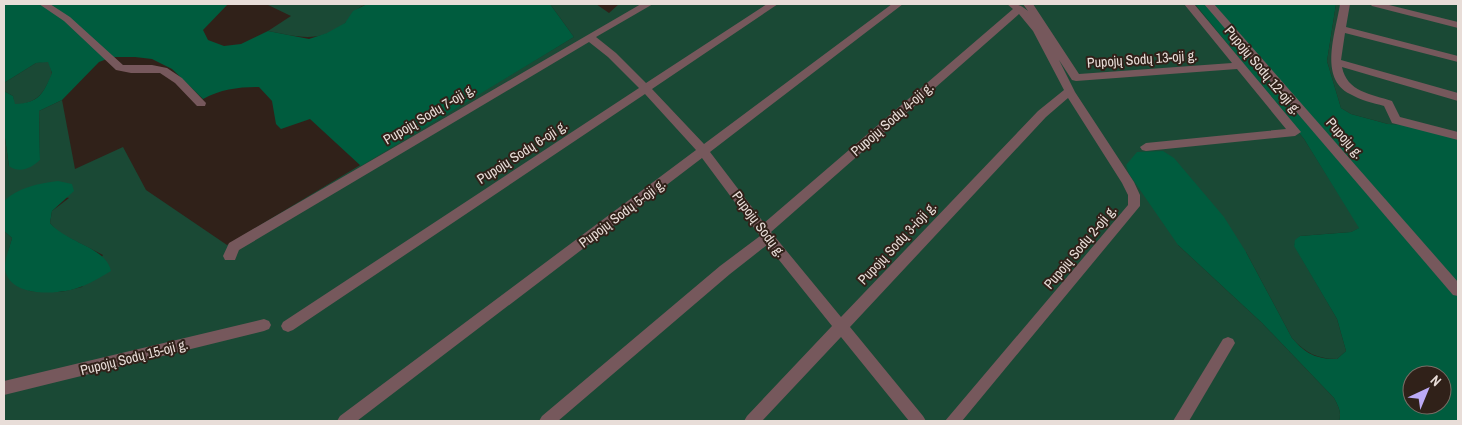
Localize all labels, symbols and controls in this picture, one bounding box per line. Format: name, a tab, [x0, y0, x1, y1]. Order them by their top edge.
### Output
street label: Pupojų Sodų 12-oji g.	[1221, 22, 1305, 118]
street label: Pupojų Sodų 13-oji g.	[1086, 46, 1198, 72]
street label: Pupojų Sodų 4-oji g.	[847, 78, 937, 160]
street label: Pupojų Sodų 7-oji g.	[380, 79, 478, 149]
street label: Pupojų g.	[1322, 114, 1368, 162]
street label: Pupojų Sodų 6-oji g.	[473, 116, 571, 188]
street label: Pupojų Sodų 5-oji g.	[575, 175, 669, 251]
street label: Pupojų Sodų g.	[728, 187, 790, 261]
street label: Pupojų Sodų 3-ioji g.	[854, 198, 940, 288]
street label: Pupojų Sodų 2-oji g.	[1040, 201, 1120, 293]
street label: Pupojų Sodų 15-oji g.	[78, 335, 190, 379]
north arrow	[1402, 365, 1452, 415]
text: N	[1427, 371, 1445, 390]

